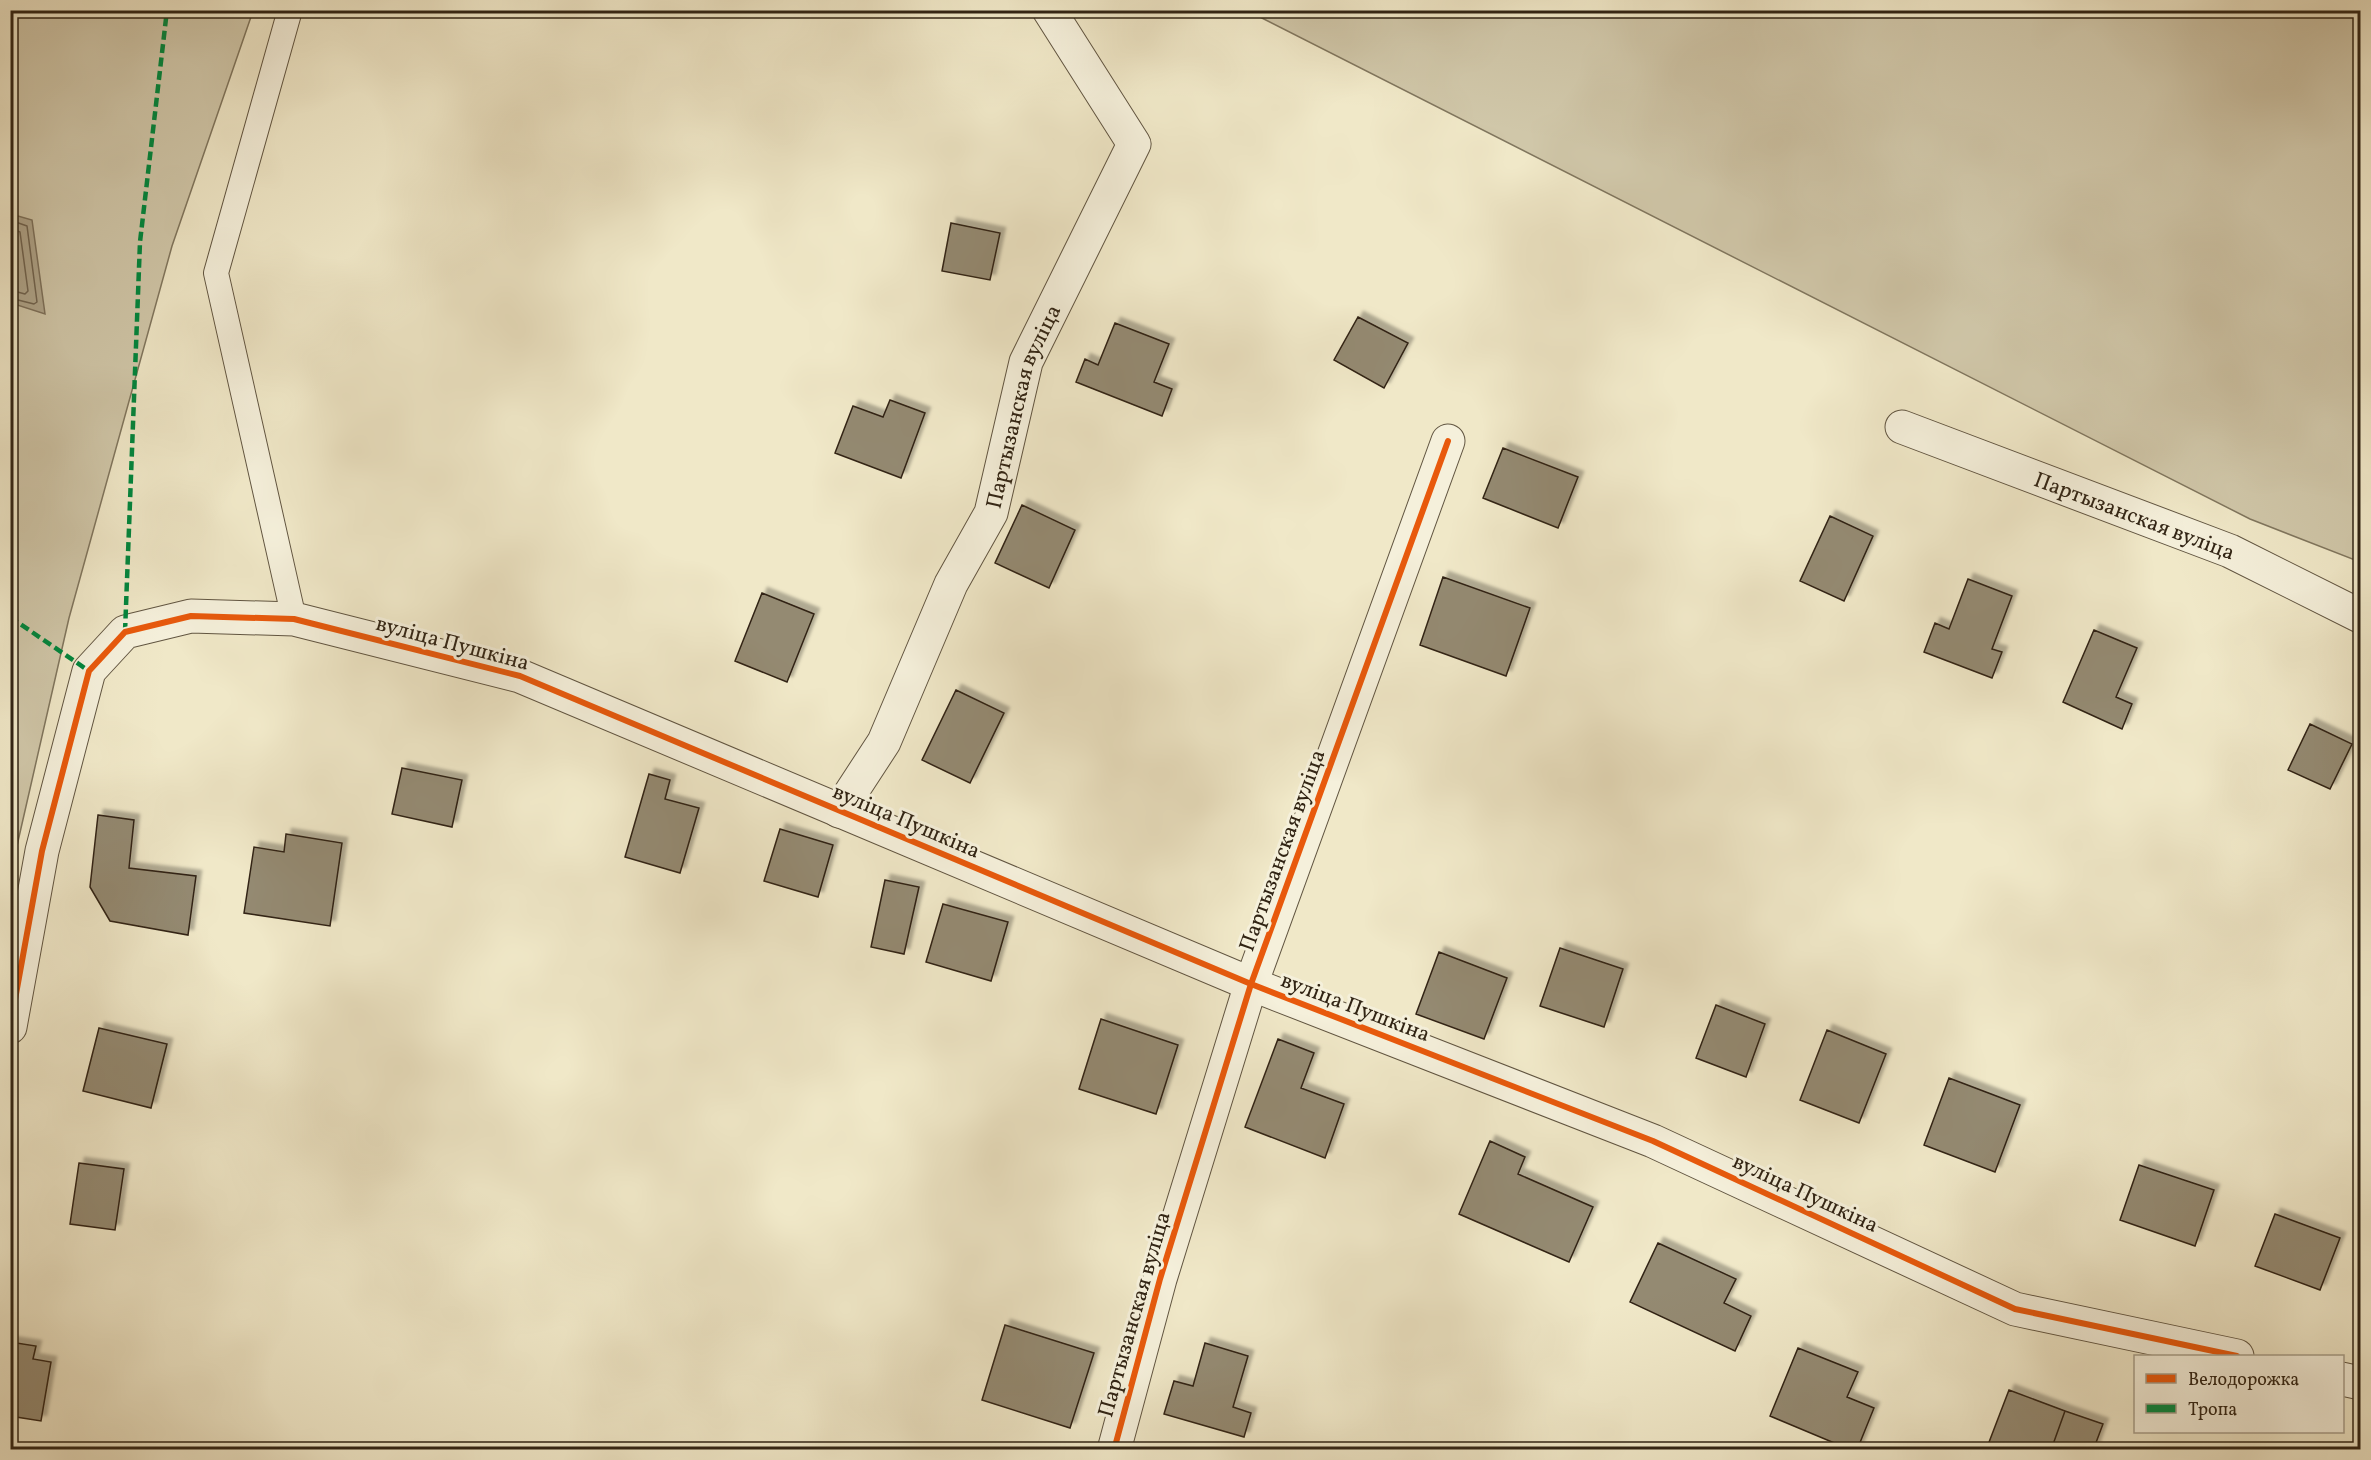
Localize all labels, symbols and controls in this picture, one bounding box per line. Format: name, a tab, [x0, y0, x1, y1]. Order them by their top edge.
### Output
street label: Партызанская вуліца	[979, 300, 1070, 512]
street label: Партызанская вуліца	[2029, 465, 2239, 570]
street label: вуліца Пушкіна	[372, 609, 533, 680]
street label: Партызанская вуліца	[1232, 746, 1334, 956]
street label: вуліца Пушкіна	[827, 777, 985, 867]
street label: вуліца Пушкіна	[1276, 966, 1434, 1051]
street label: вуліца Пушкіна	[1727, 1147, 1883, 1242]
street label: Партызанская вуліца	[1091, 1208, 1180, 1421]
legend	[2134, 1355, 2344, 1433]
text: Велодорожка	[2188, 1368, 2299, 1393]
text: Тропа	[2188, 1398, 2237, 1423]

